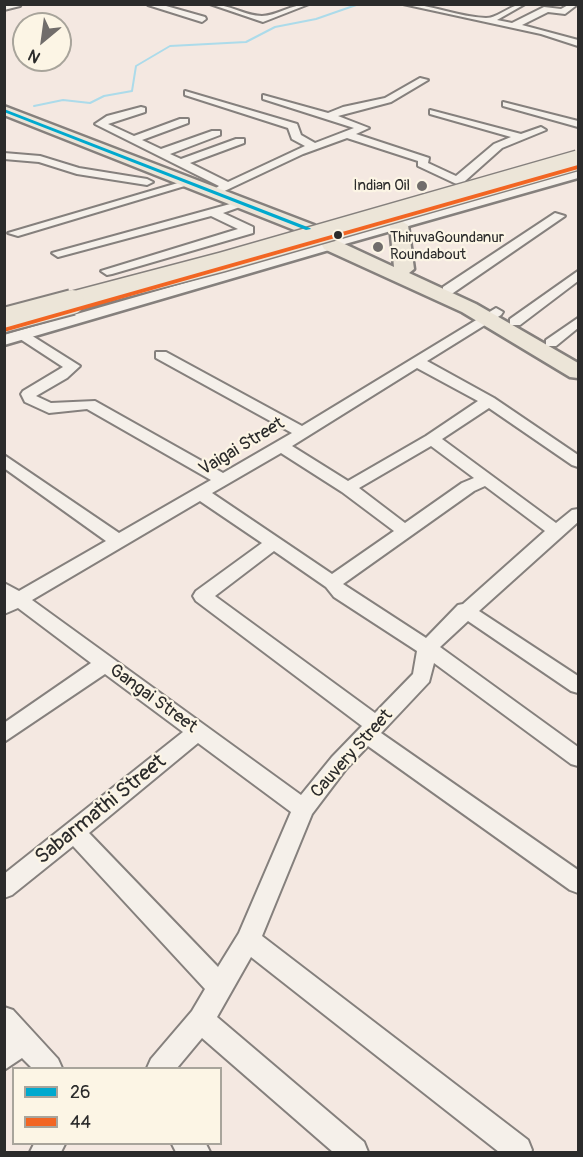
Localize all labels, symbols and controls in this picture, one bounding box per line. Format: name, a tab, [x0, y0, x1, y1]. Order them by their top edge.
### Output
north arrow	[12, 12, 72, 72]
text: N	[25, 45, 44, 67]
place label: Indian Oil	[353, 177, 410, 195]
marker: Indian Oil	[415, 179, 429, 193]
unlabelled marker	[332, 229, 344, 241]
place label: ThiruvaGoundanur Roundabout	[390, 229, 504, 264]
marker: ThiruvaGoundanur Roundabout	[371, 240, 385, 254]
street label: Vaigai Street	[195, 413, 289, 481]
street label: Gangai Street	[105, 660, 201, 738]
street label: Cauvery Street	[307, 705, 397, 803]
street label: Sabarmathi Street	[30, 750, 172, 870]
legend	[12, 1067, 222, 1145]
text: 26	[70, 1081, 91, 1104]
text: 44	[70, 1111, 91, 1134]

